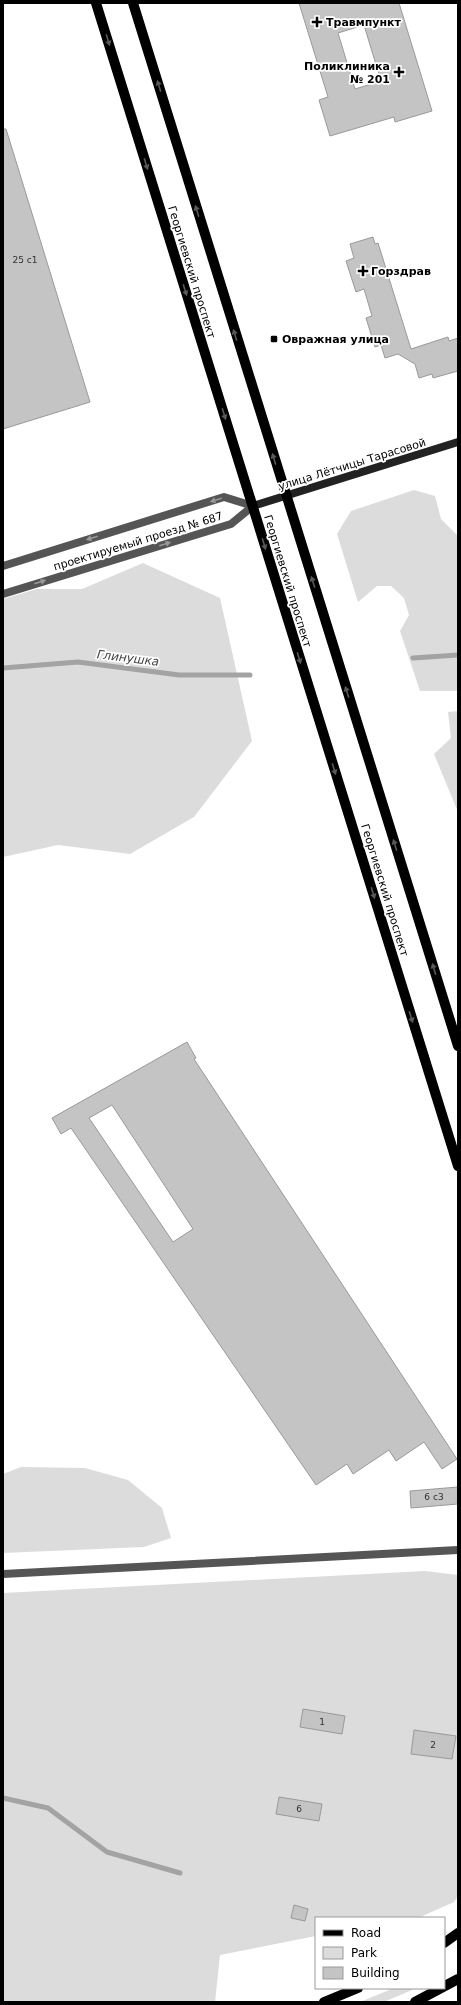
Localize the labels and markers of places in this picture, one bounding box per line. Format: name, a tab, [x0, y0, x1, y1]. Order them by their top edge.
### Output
marker: Травмпункт	[311, 16, 323, 28]
place label: Травмпункт	[326, 16, 402, 29]
place label: Поликлиника № 201	[304, 60, 390, 86]
marker: Поликлиника № 201	[393, 66, 405, 78]
place label: Горздрав	[371, 265, 431, 278]
marker: Горздрав	[358, 266, 368, 276]
place label: Овражная улица	[282, 333, 389, 346]
marker: Овражная улица	[269, 334, 279, 344]

